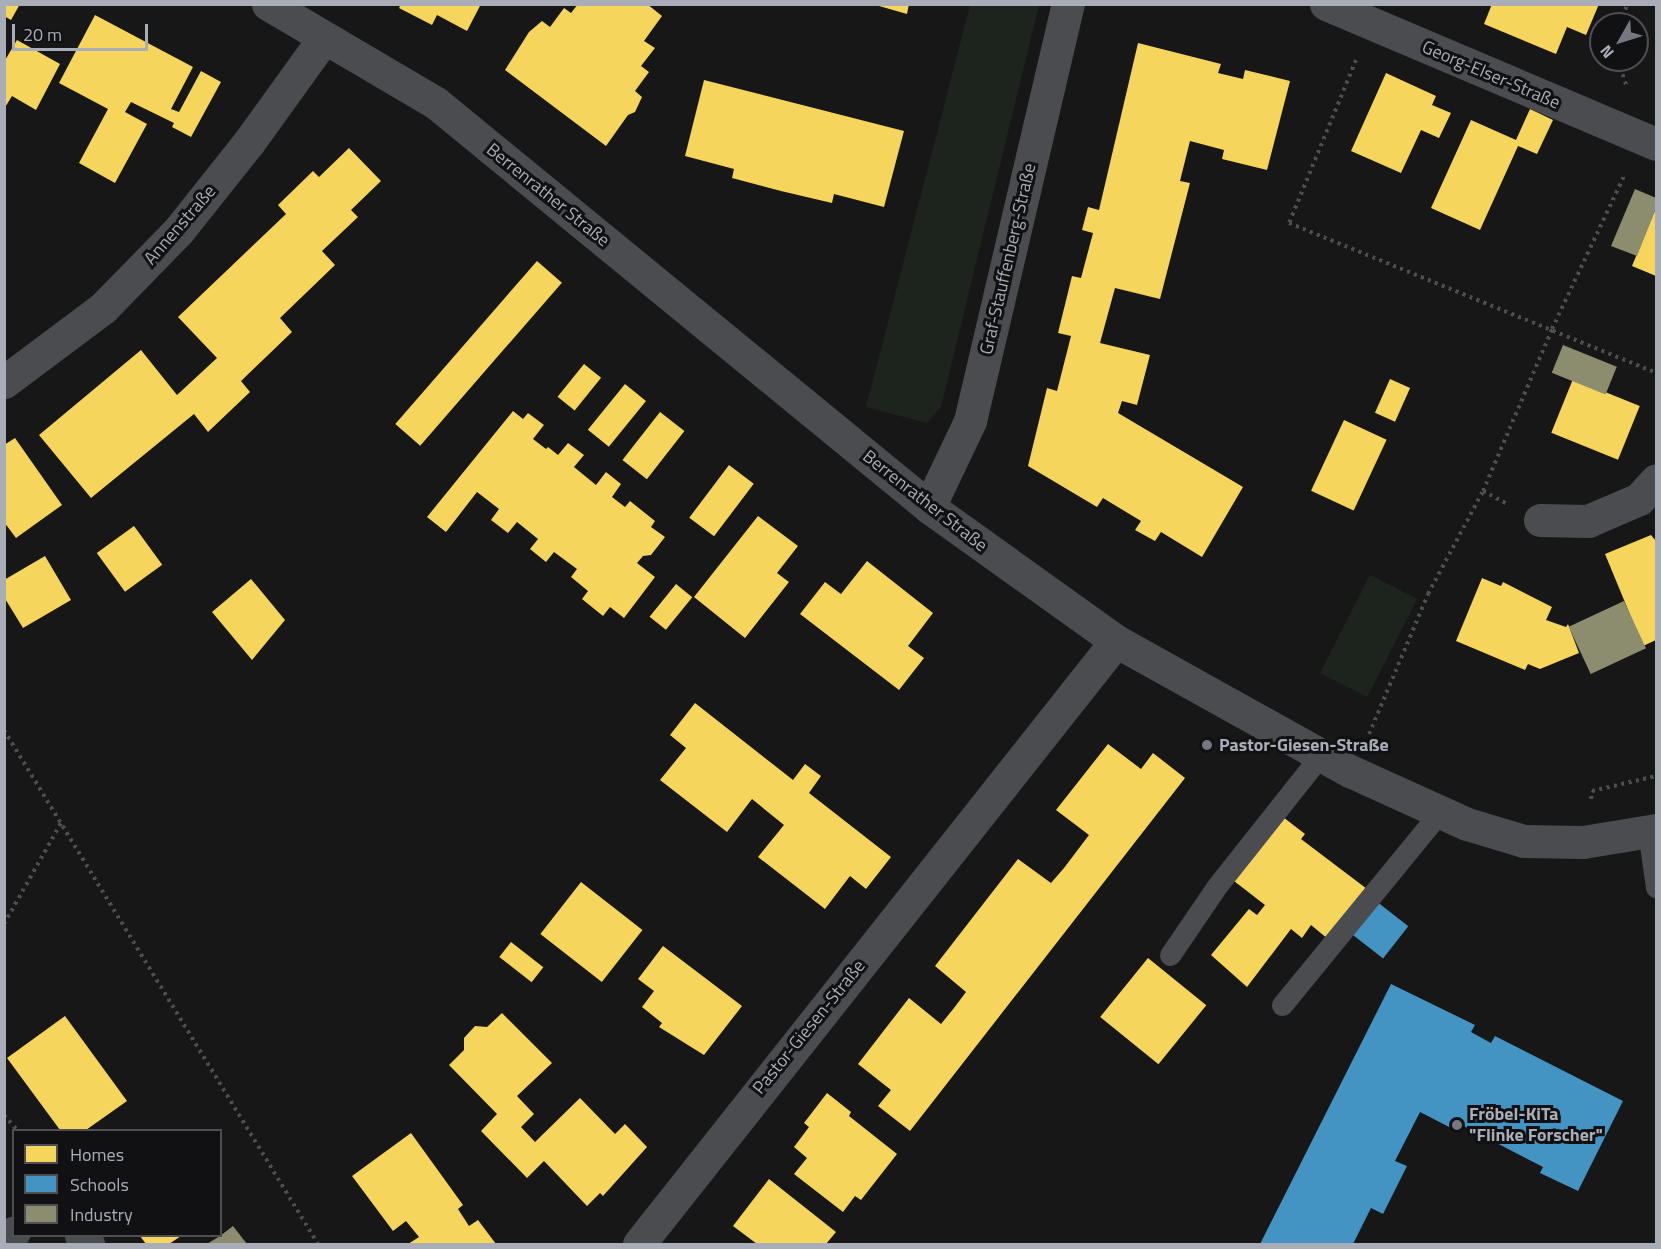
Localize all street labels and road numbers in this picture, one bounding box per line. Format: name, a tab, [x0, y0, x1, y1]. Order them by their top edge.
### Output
street label: Georg-Elser-Straße	[1419, 36, 1563, 114]
street label: Berrenrather Straße	[482, 139, 614, 251]
street label: Graf-Stauffenberg-Straße	[975, 161, 1041, 357]
street label: Annenstraße	[140, 181, 220, 269]
street label: Berrenrather Straße	[858, 446, 992, 556]
street label: Pastor-Giesen-Straße	[748, 956, 870, 1098]

